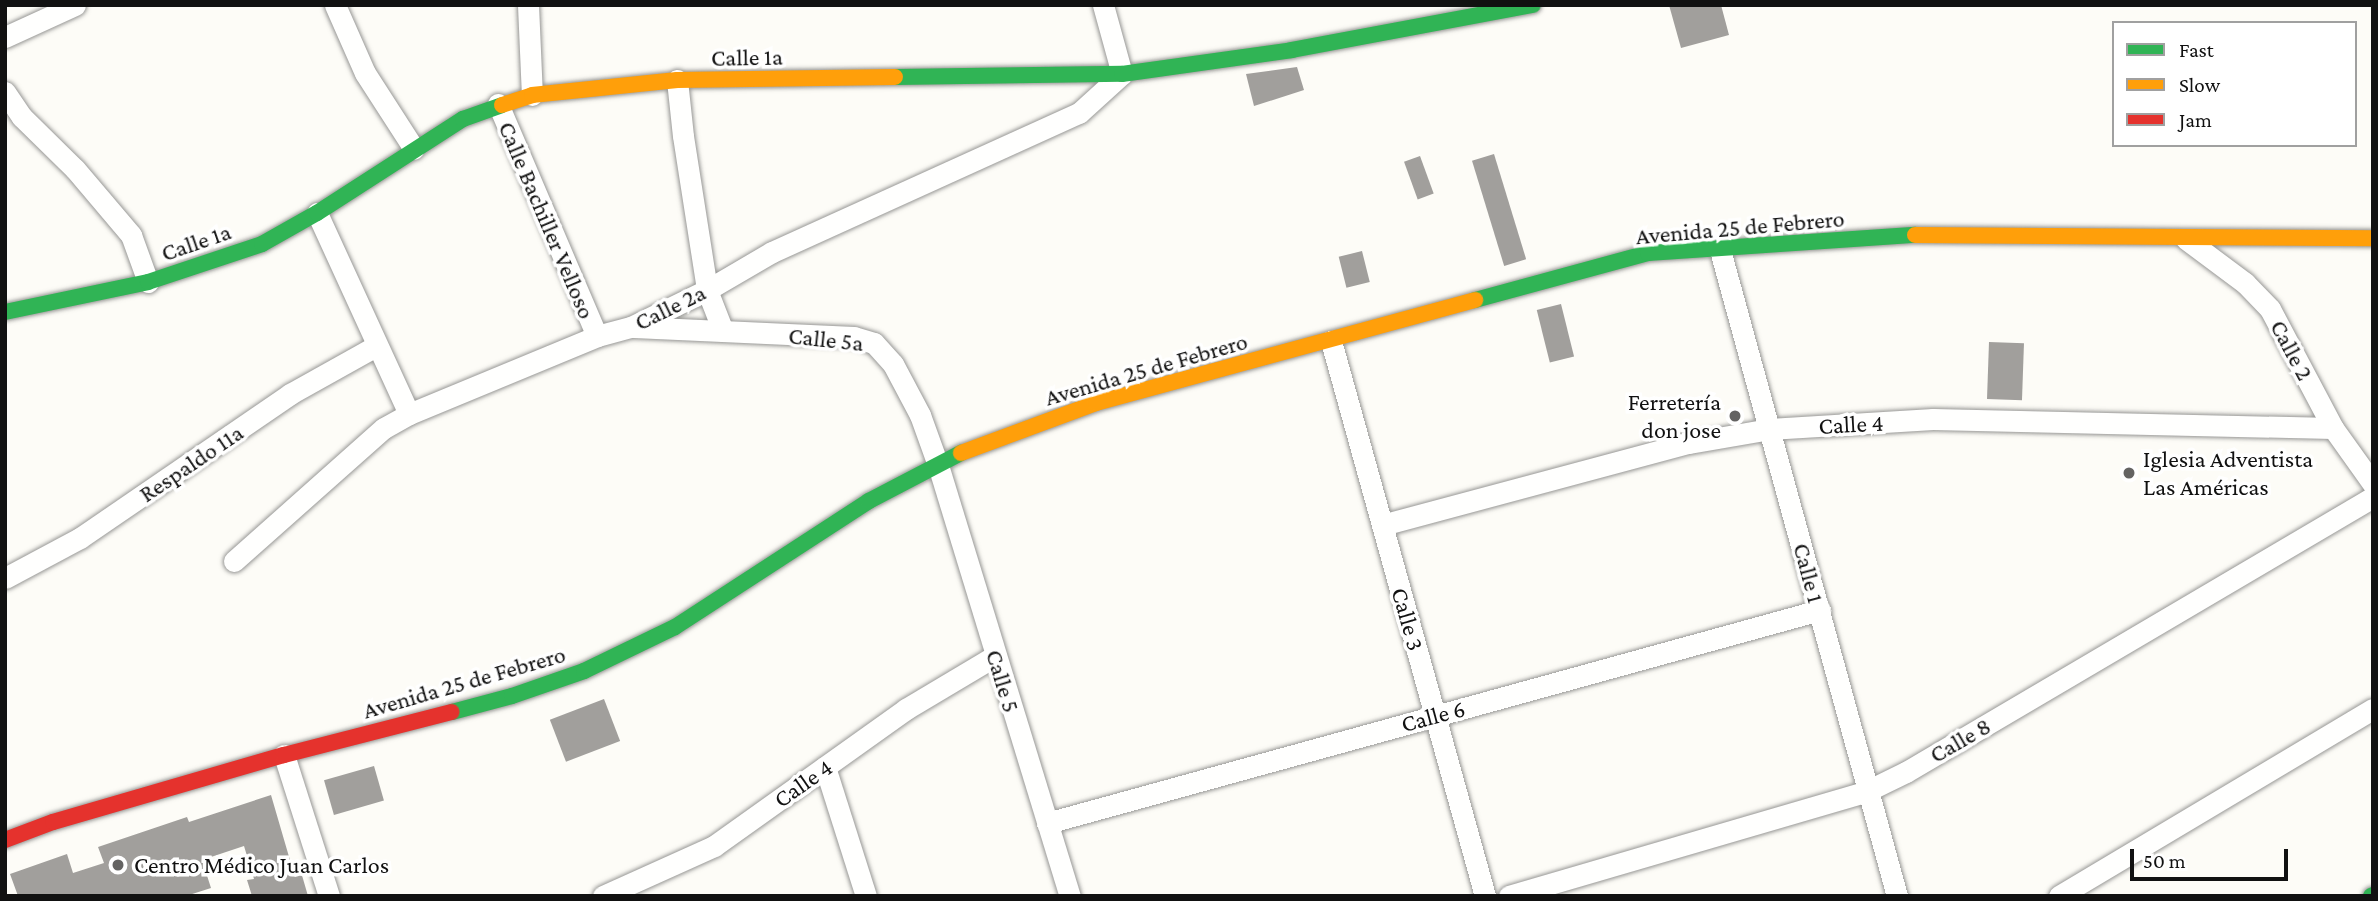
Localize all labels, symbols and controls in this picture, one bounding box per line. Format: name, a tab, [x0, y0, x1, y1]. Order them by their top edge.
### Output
legend	[2112, 21, 2357, 147]
text: Fast	[2179, 38, 2214, 62]
street label: Calle 1a	[711, 42, 783, 72]
text: Slow	[2179, 73, 2220, 97]
text: Jam	[2179, 108, 2212, 132]
street label: Calle Bachiller Velloso	[492, 117, 602, 323]
street label: Avenida 25 de Febrero	[1634, 204, 1846, 250]
street label: Calle 1a	[157, 217, 235, 267]
street label: Calle 2a	[630, 278, 710, 336]
street label: Calle 2	[2264, 315, 2320, 385]
street label: Calle 5a	[787, 321, 865, 357]
street label: Avenida 25 de Febrero	[1041, 326, 1251, 412]
place label: Ferretería don jose	[1628, 388, 1721, 444]
marker: Ferretería don jose	[1727, 408, 1743, 424]
street label: Calle 4	[1818, 408, 1884, 440]
street label: Respaldo 11a	[134, 418, 248, 508]
place label: Iglesia Adventista Las Américas	[2143, 445, 2313, 501]
marker: Iglesia Adventista Las Américas	[2121, 465, 2137, 481]
street label: Calle 1	[1787, 540, 1831, 606]
street label: Calle 3	[1385, 584, 1431, 654]
street label: Avenida 25 de Febrero	[359, 639, 569, 725]
street label: Calle 5	[980, 646, 1026, 716]
street label: Calle 6	[1398, 694, 1468, 738]
street label: Calle 8	[1924, 711, 1996, 769]
street label: Calle 4	[768, 753, 838, 813]
scale bar	[2133, 834, 2290, 878]
text: 50 m	[2143, 849, 2186, 873]
place label: Centro Médico Juan Carlos	[134, 851, 389, 879]
marker: Centro Médico Juan Carlos	[108, 855, 128, 875]

